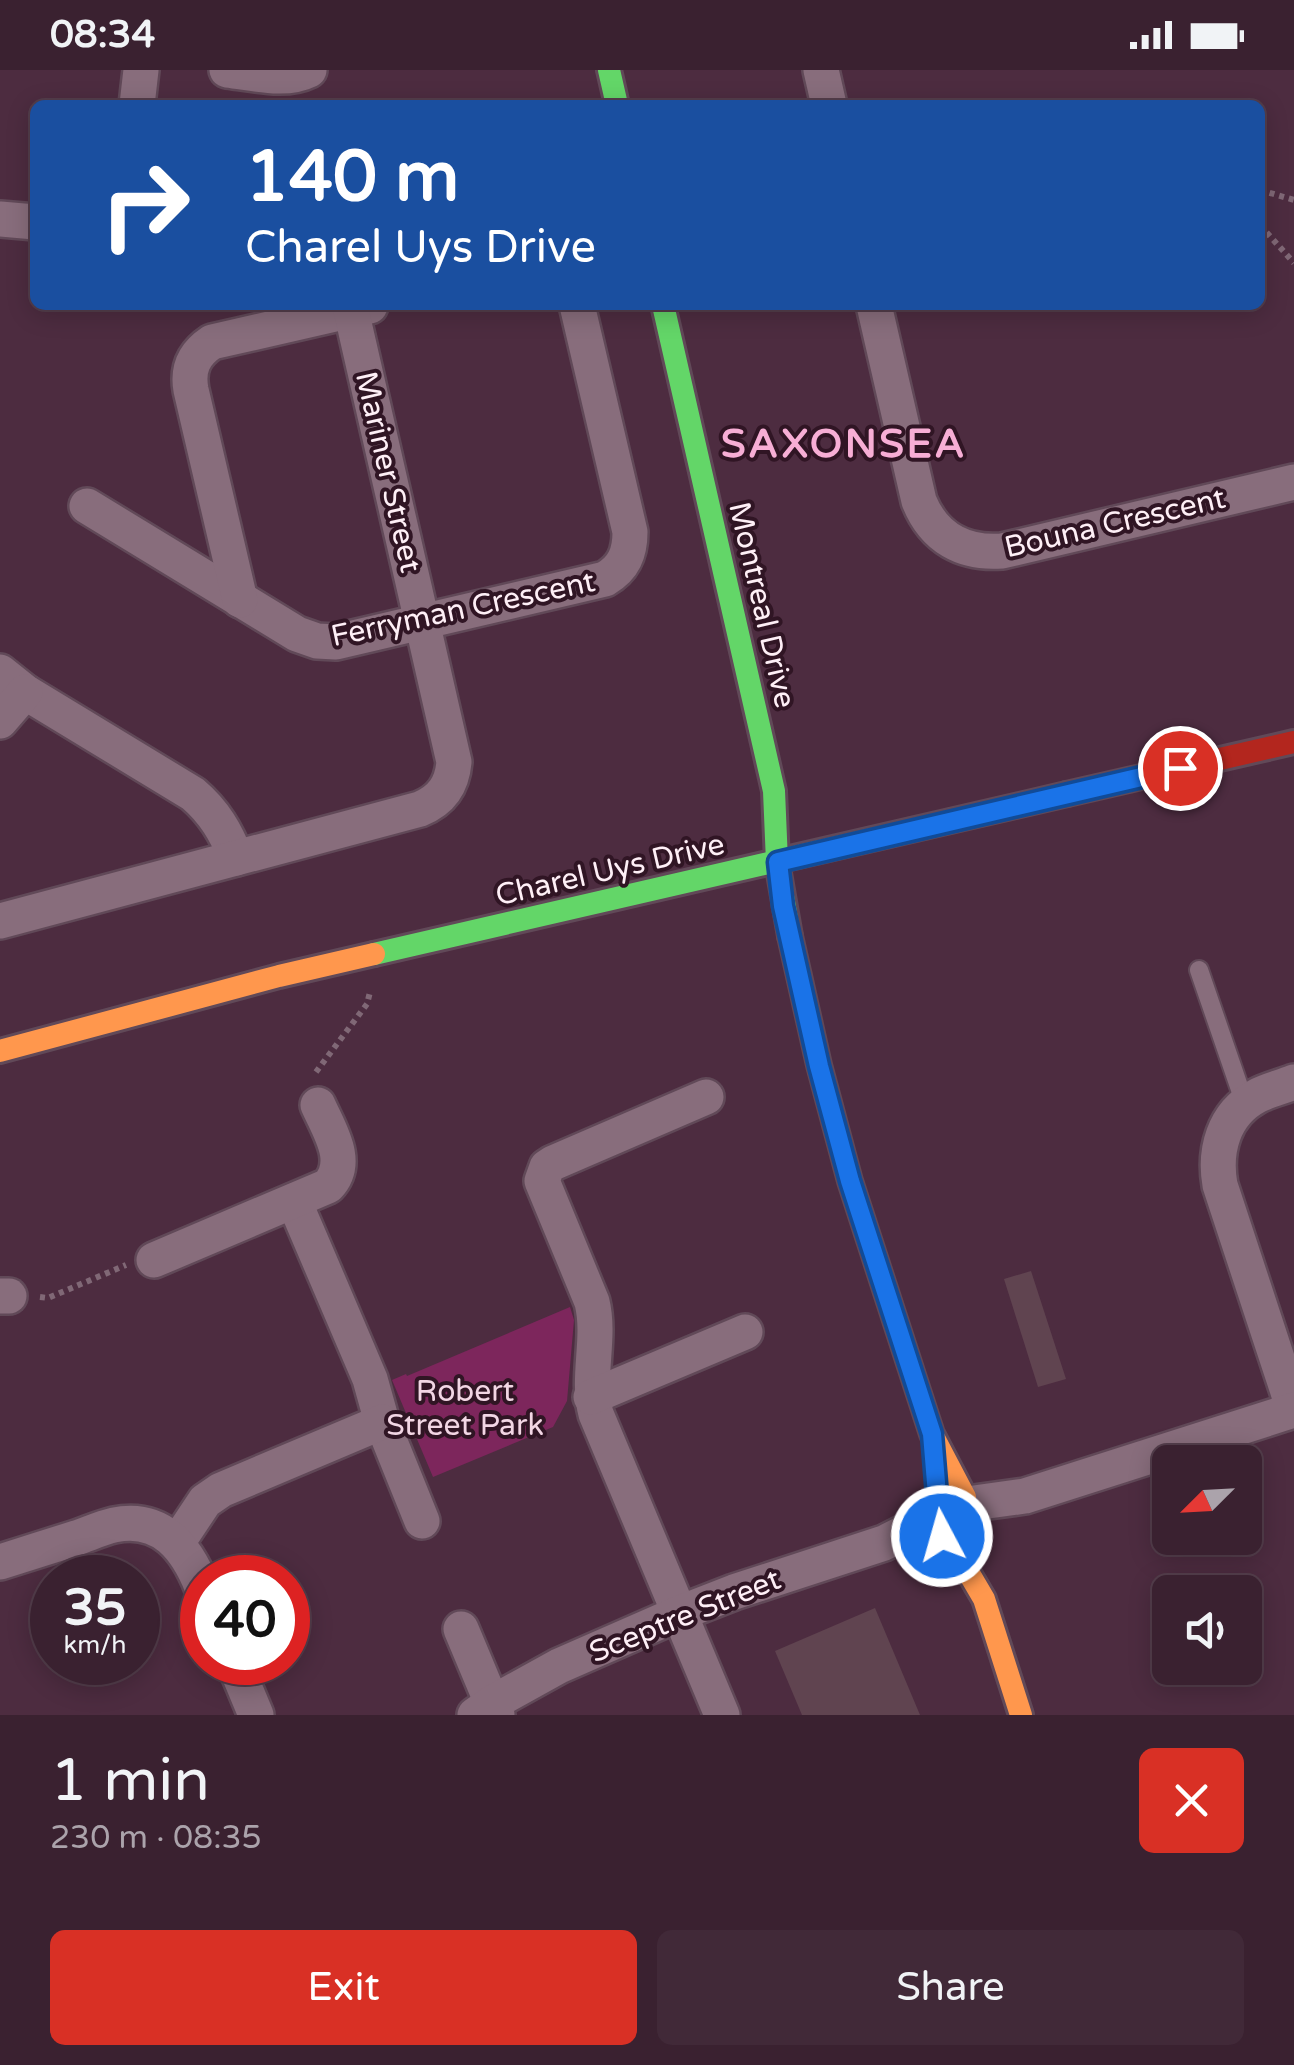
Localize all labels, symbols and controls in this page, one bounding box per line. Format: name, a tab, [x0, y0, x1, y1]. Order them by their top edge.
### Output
text: 08:34	[50, 12, 155, 58]
text: 140 m	[245, 136, 459, 220]
icon: right	[80, 140, 210, 270]
text: Charel Uys Drive	[245, 221, 596, 275]
street label: Mariner Street	[347, 368, 429, 576]
district label: SAXONSEA	[721, 420, 967, 468]
street label: Bouna Crescent	[1001, 480, 1229, 566]
street label: Montreal Drive	[720, 498, 804, 712]
street label: Ferryman Crescent	[328, 563, 598, 655]
pin	[1138, 726, 1223, 811]
icon: arrive	[1153, 741, 1208, 796]
street label: Charel Uys Drive	[492, 826, 728, 914]
park label: Robert Street Park	[386, 1373, 544, 1444]
north arrow	[1152, 1445, 1262, 1555]
map controls	[1152, 1445, 1262, 1685]
position arrow	[890, 1484, 994, 1588]
speed limit sign: 40	[180, 1555, 310, 1685]
street label: Sceptre Street	[584, 1561, 786, 1671]
button: sound	[1152, 1575, 1262, 1685]
text: 35	[64, 1578, 126, 1638]
text: km/h	[64, 1630, 126, 1660]
text: 1 min	[50, 1745, 210, 1817]
button: close	[1139, 1748, 1244, 1853]
text: 230 m · 08:35	[50, 1819, 262, 1857]
button: Exit	[50, 1930, 637, 2045]
button: Share	[657, 1930, 1244, 2045]

